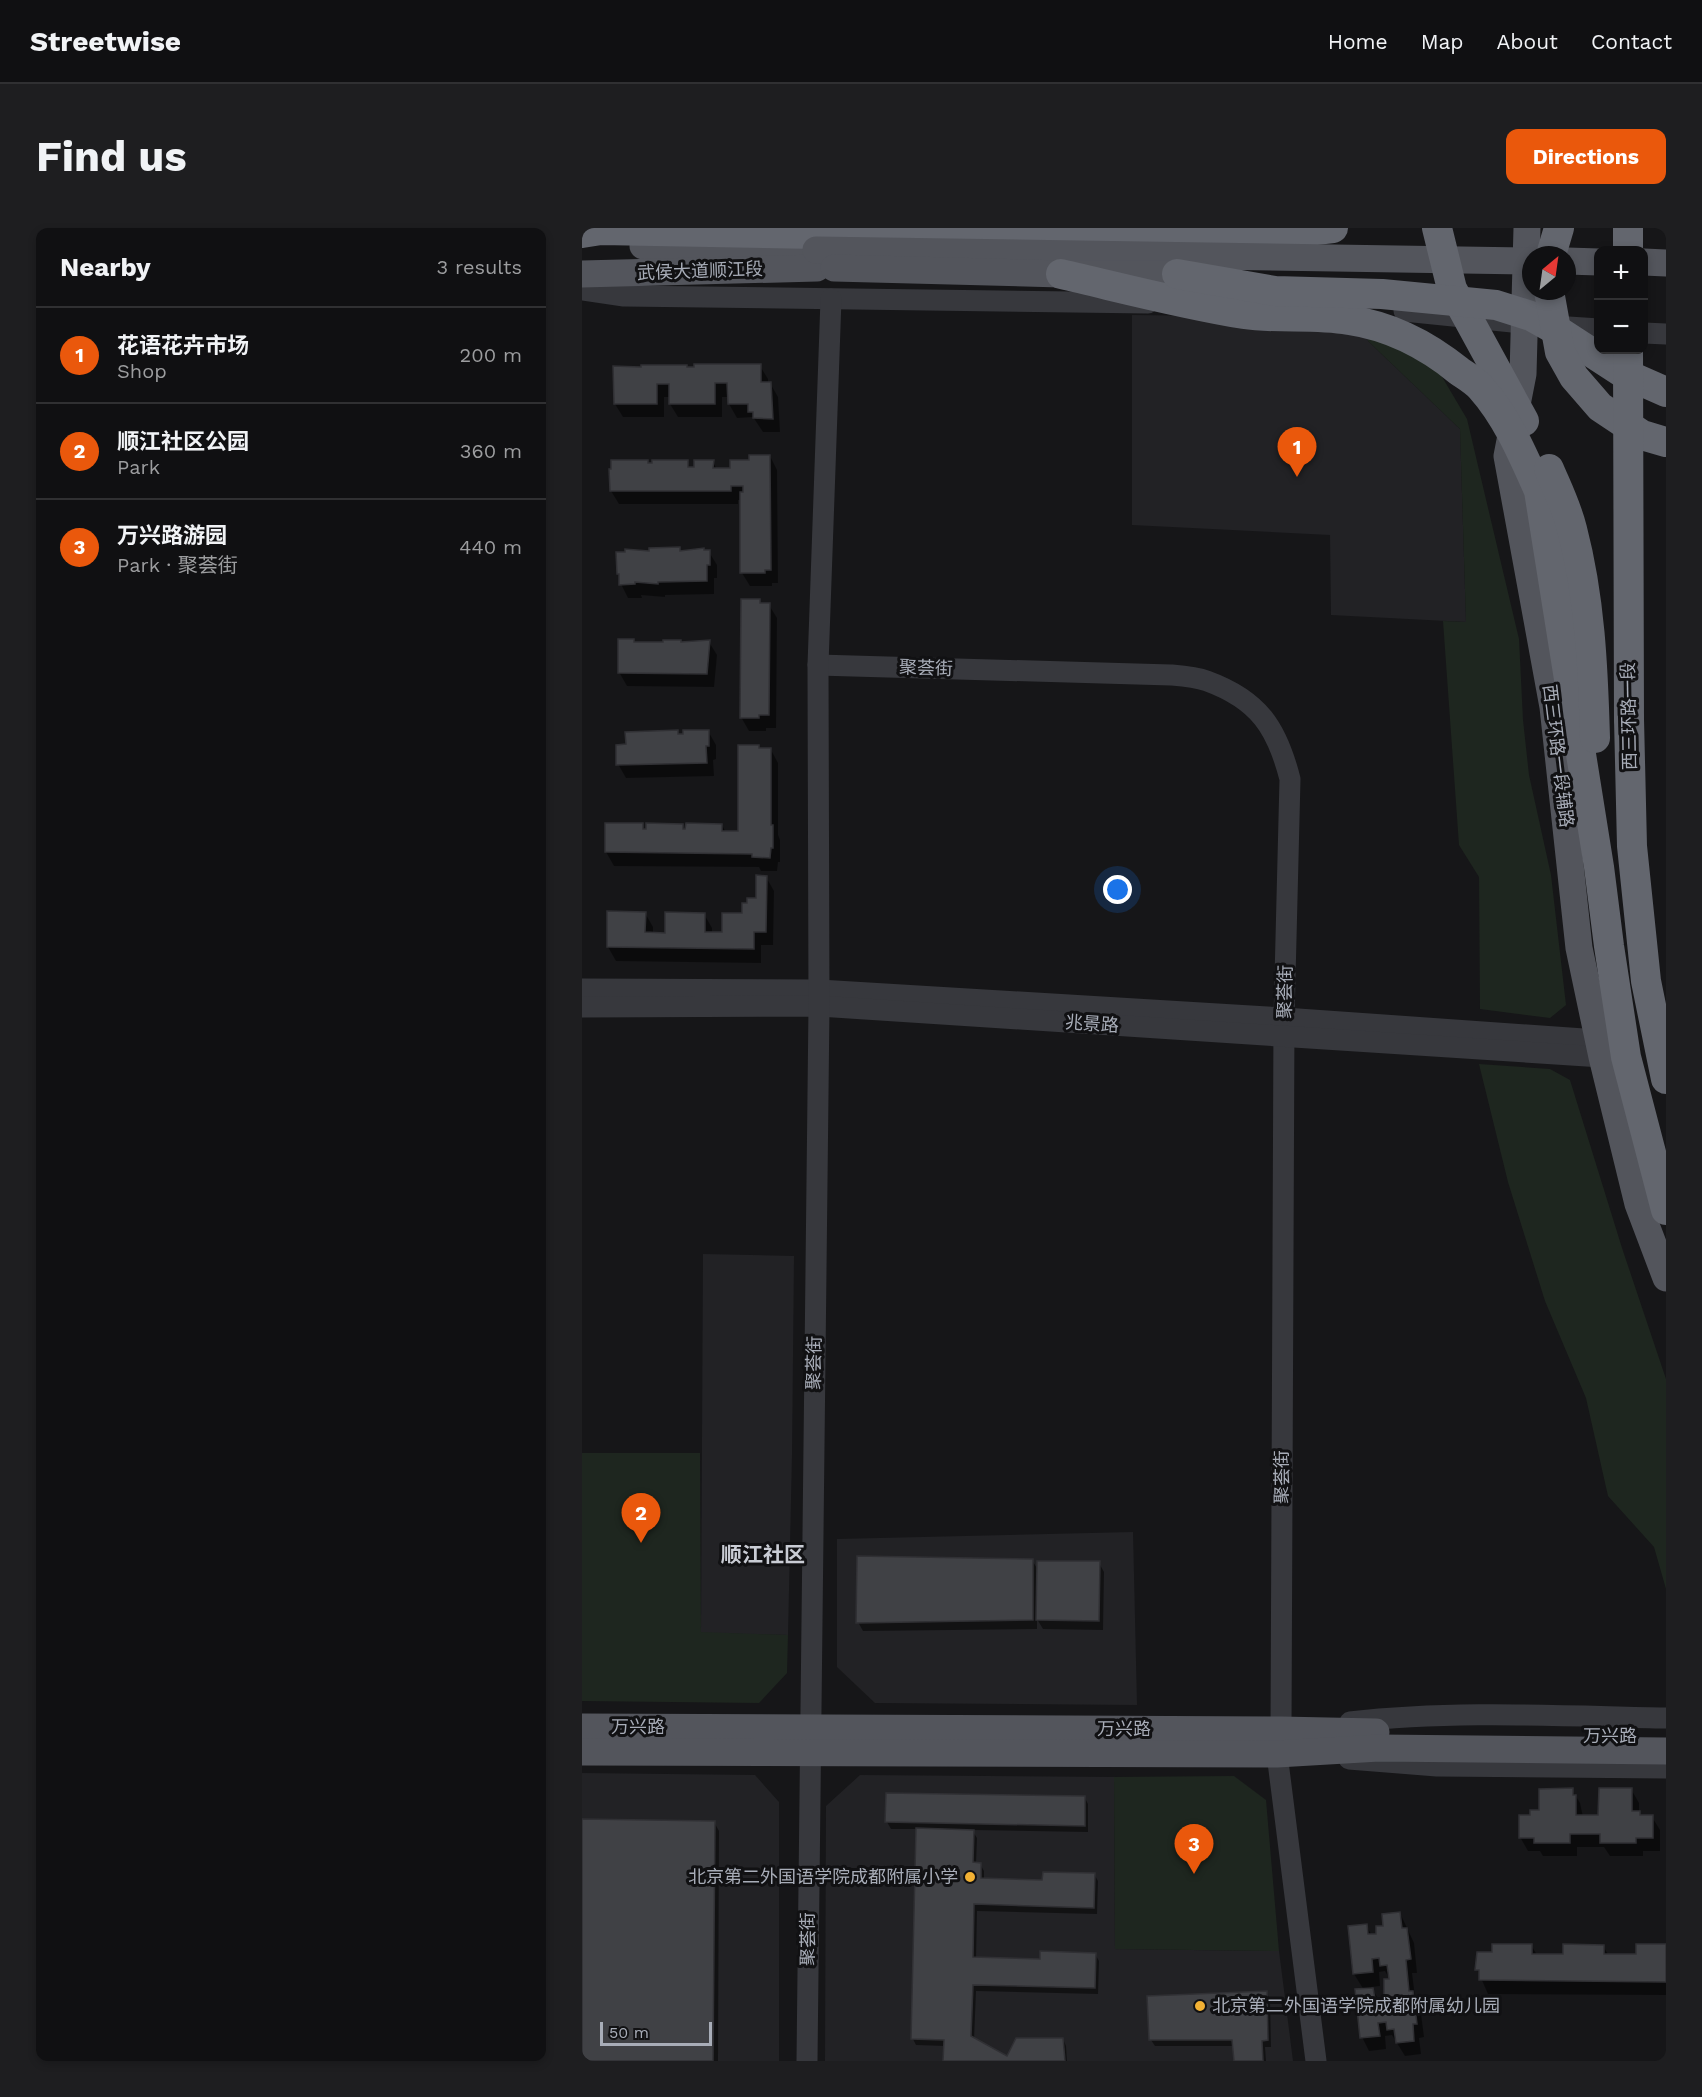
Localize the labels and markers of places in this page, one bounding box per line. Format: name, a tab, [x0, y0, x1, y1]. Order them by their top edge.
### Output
pin: 1	[1278, 428, 1316, 477]
pin: 2	[622, 1494, 660, 1543]
pin: 3	[1174, 1824, 1214, 1874]
place label: 北京第二外国语学院成都附属小学	[688, 1866, 958, 1887]
marker: 北京第二外国语学院成都附属小学	[963, 1870, 977, 1884]
place label: 北京第二外国语学院成都附属幼儿园	[1212, 1995, 1500, 2016]
marker: 北京第二外国语学院成都附属幼儿园	[1193, 1999, 1207, 2013]

